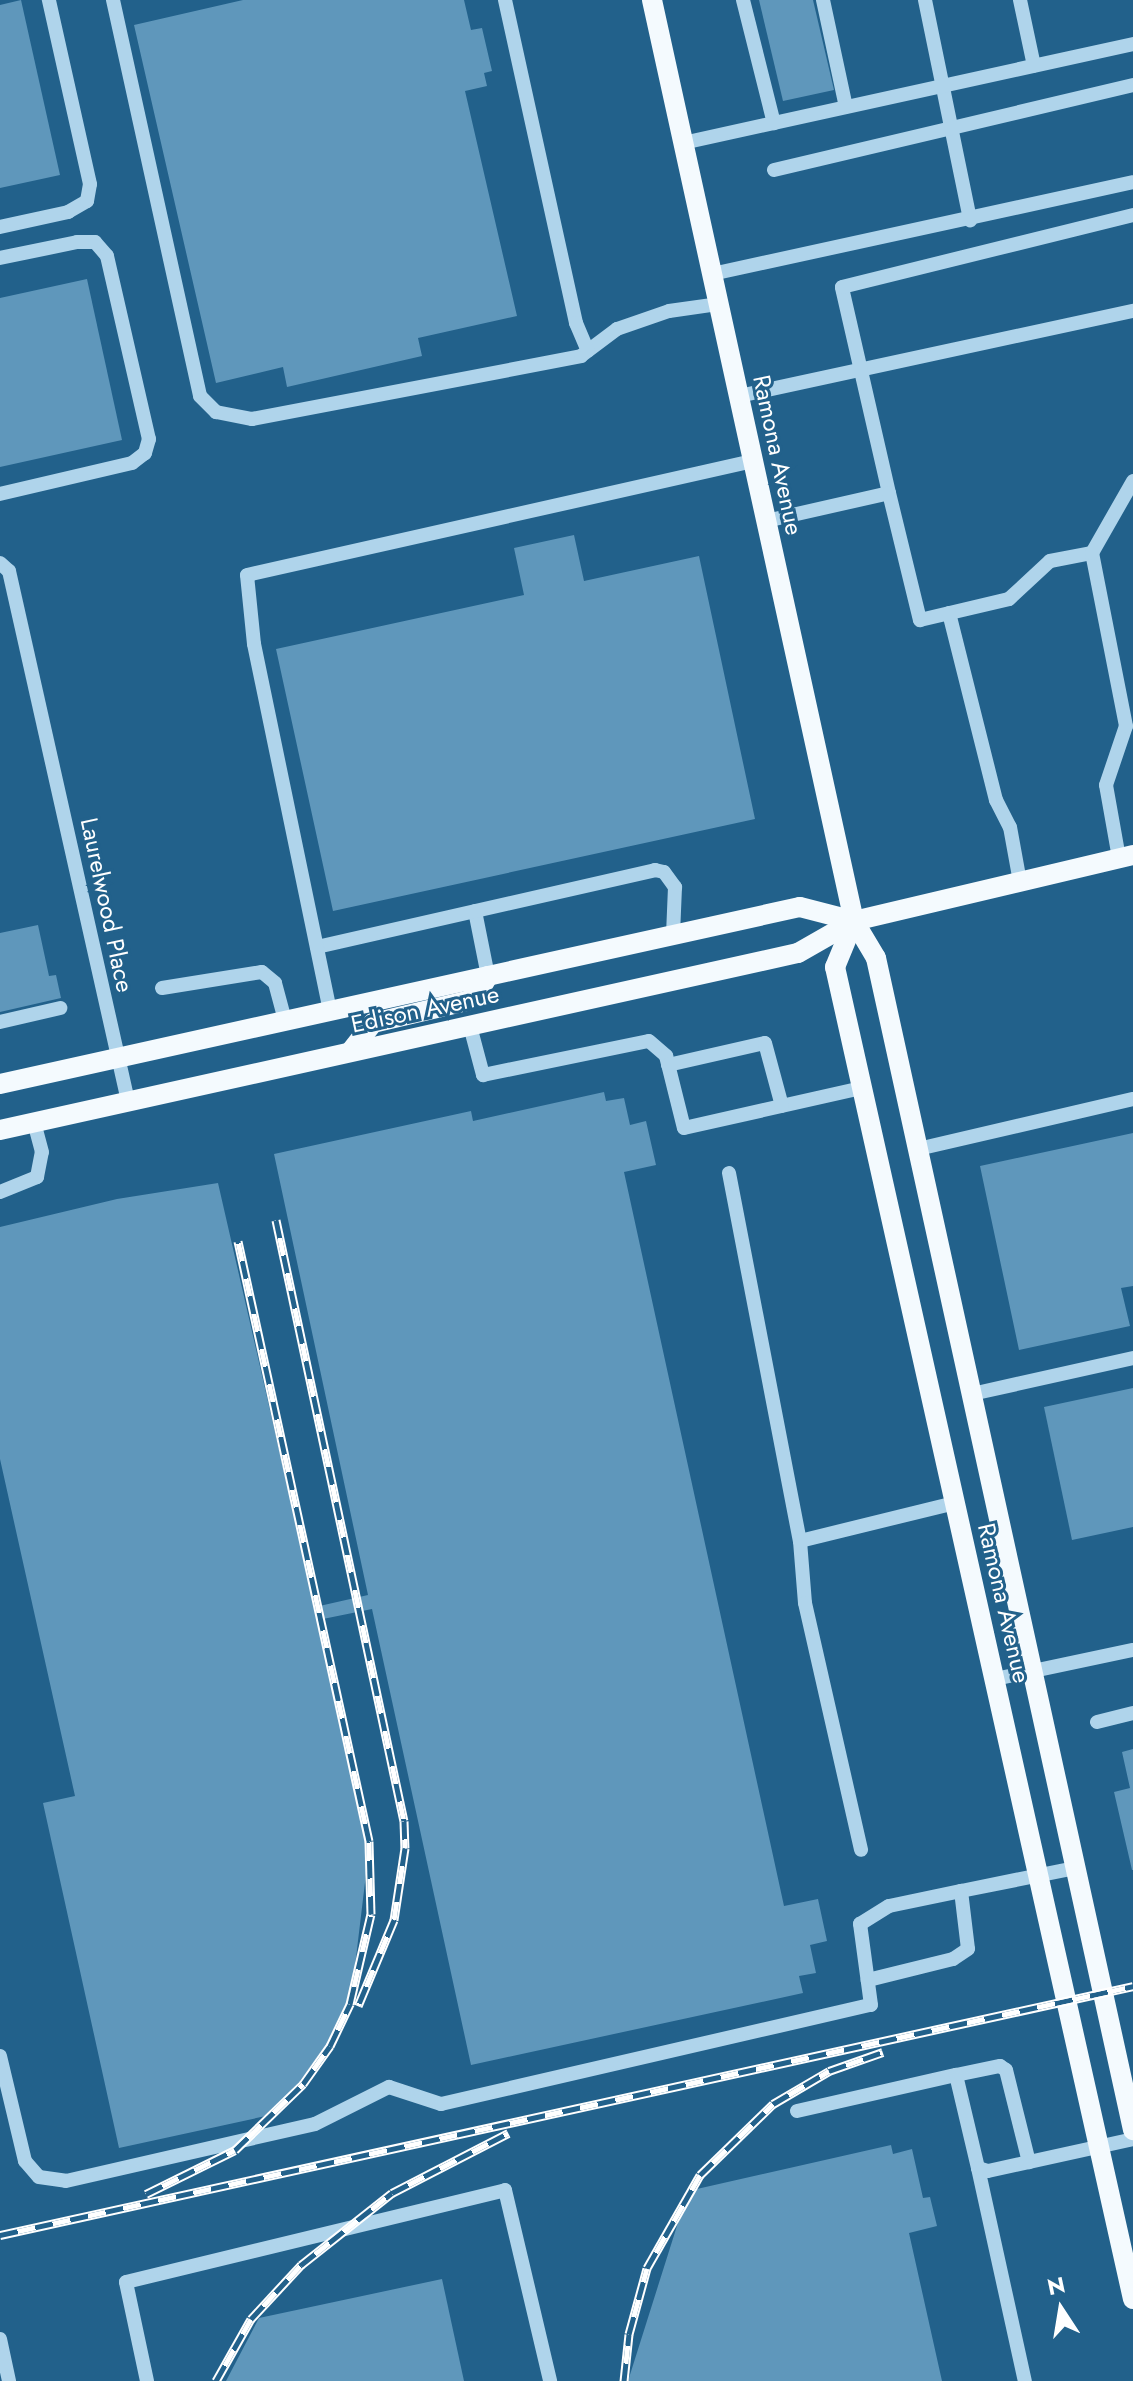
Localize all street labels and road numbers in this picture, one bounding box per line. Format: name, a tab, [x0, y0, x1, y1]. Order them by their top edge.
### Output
street label: Ramona Avenue	[747, 372, 809, 538]
street label: Laurelwood Place	[74, 815, 140, 995]
street label: Edison Avenue	[348, 979, 502, 1039]
street label: Ramona Avenue	[972, 1520, 1036, 1686]

